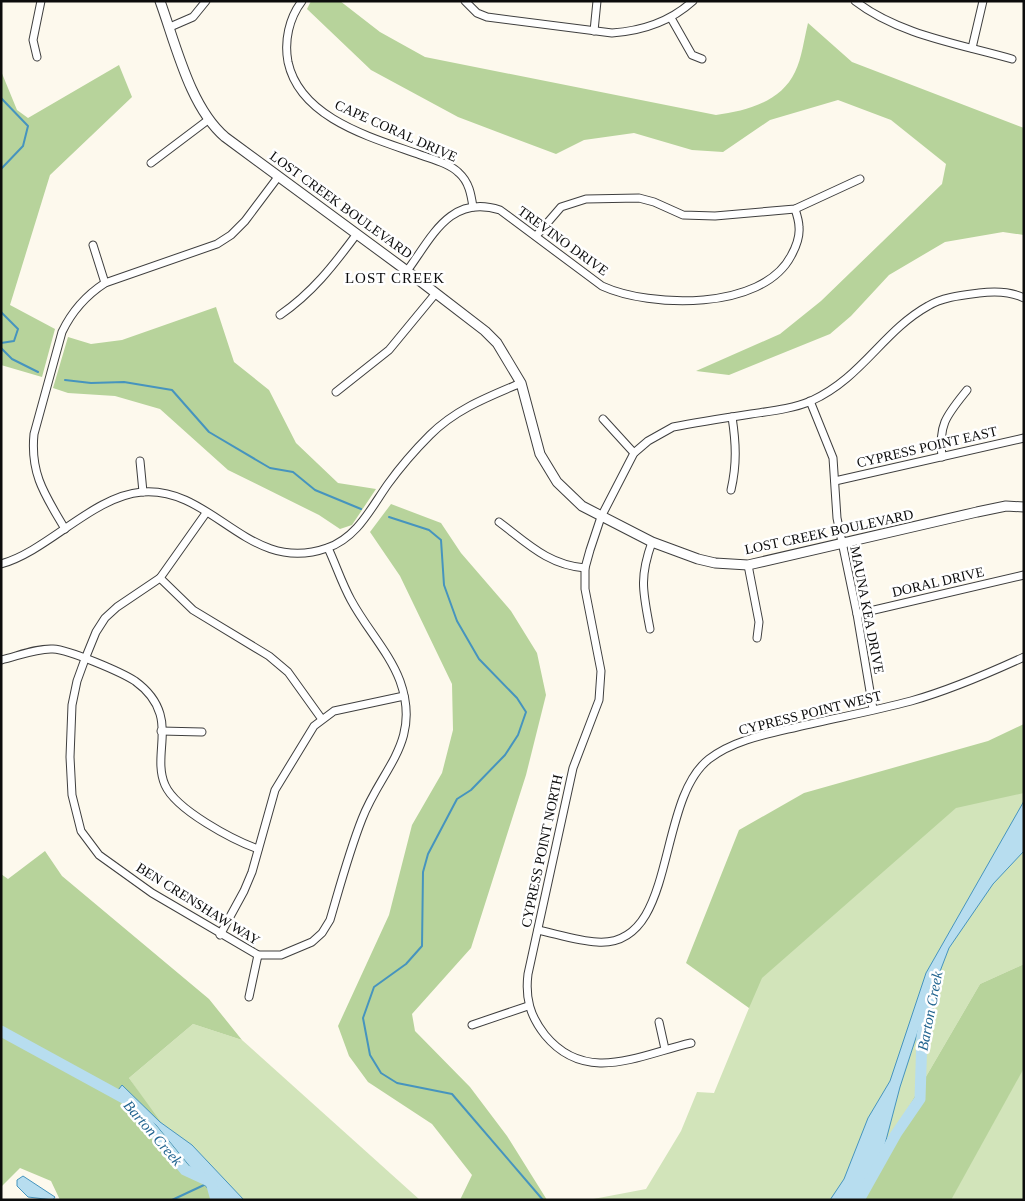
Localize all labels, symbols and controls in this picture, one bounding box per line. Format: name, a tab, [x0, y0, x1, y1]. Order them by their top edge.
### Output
street label: CAPE CORAL DRIVE	[332, 97, 460, 165]
street label: LOST CREEK BOULEVARD	[267, 148, 415, 262]
street label: TREVINO DRIVE	[515, 203, 611, 279]
district label: LOST CREEK	[345, 270, 445, 286]
street label: CYPRESS POINT EAST	[855, 423, 999, 470]
street label: LOST CREEK BOULEVARD	[743, 507, 915, 557]
street label: MAUNA KEA DRIVE	[847, 545, 887, 675]
street label: DORAL DRIVE	[891, 564, 985, 600]
street label: CYPRESS POINT WEST	[737, 688, 883, 738]
street label: CYPRESS POINT NORTH	[518, 773, 566, 929]
street label: BEN CRENSHAW WAY	[134, 860, 262, 948]
water label: Barton Creek	[914, 970, 946, 1052]
water label: Barton Creek	[120, 1097, 186, 1169]

